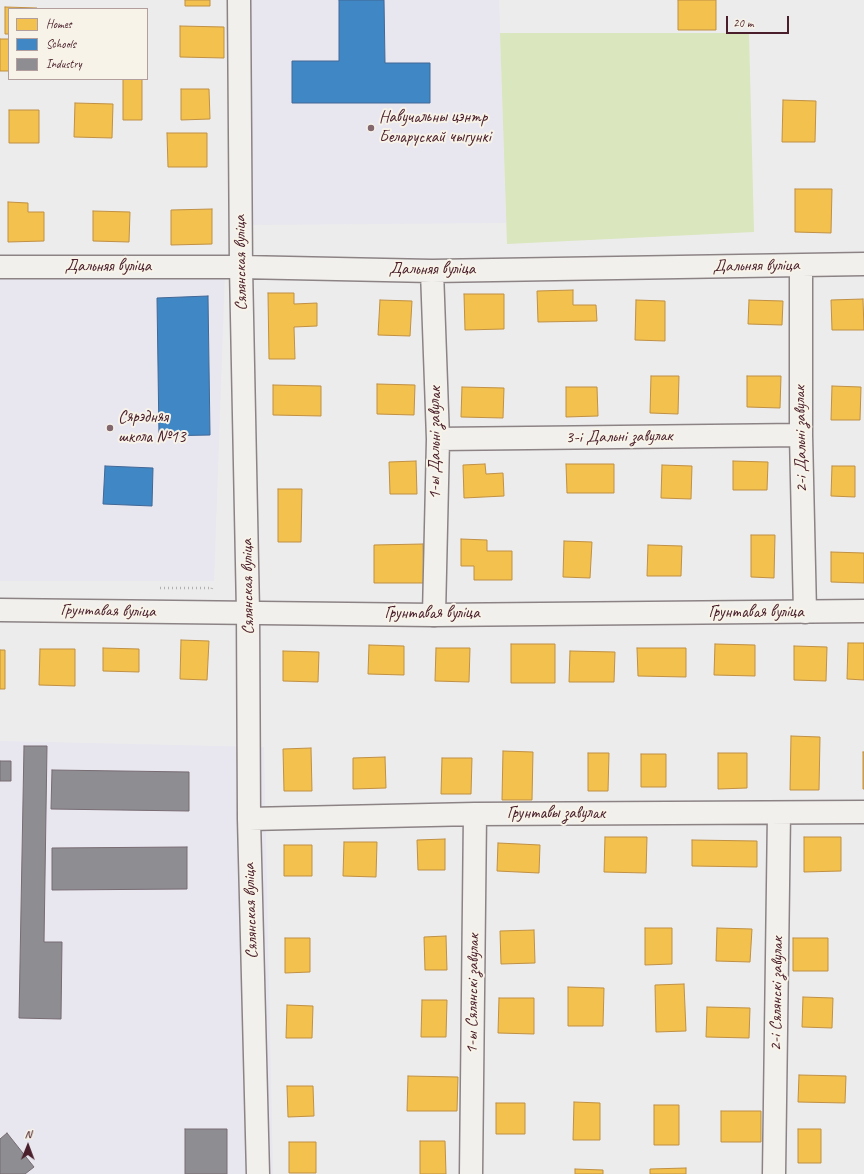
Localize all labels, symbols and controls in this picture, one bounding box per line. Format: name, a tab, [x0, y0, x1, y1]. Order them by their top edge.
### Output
legend	[8, 8, 148, 80]
scale bar	[728, 8, 791, 34]
text: 20 m	[733, 15, 753, 31]
text: Homes	[46, 16, 72, 32]
text: Schools	[46, 36, 76, 52]
text: Industry	[46, 56, 82, 72]
place label: Навучальны цэнтр Беларускай чыгункі	[379, 108, 491, 148]
marker: Навучальны цэнтр Беларускай чыгункі	[366, 123, 376, 133]
street label: Сялянская вуліца	[230, 215, 252, 311]
street label: Дальняя вуліца	[713, 255, 799, 277]
street label: Дальняя вуліца	[65, 257, 151, 277]
street label: Дальняя вуліца	[389, 260, 475, 280]
street label: 2-і Дальні завулак	[790, 385, 812, 493]
street label: 1-ы Дальні завулак	[426, 387, 446, 499]
place label: Сярэдняя школа №13	[118, 408, 186, 448]
marker: Сярэдняя школа №13	[105, 423, 115, 433]
street label: 3-і Дальні завулак	[565, 426, 673, 448]
street label: Сялянская вуліца	[237, 539, 259, 635]
street label: Грунтавая вуліца	[60, 600, 156, 622]
street label: Грунтавая вуліца	[708, 603, 804, 623]
street label: Грунтавая вуліца	[384, 604, 480, 624]
street label: Грунтавы завулак	[507, 804, 605, 824]
street label: Сялянская вуліца	[239, 863, 263, 959]
street label: 1-ы Сялянскі завулак	[462, 934, 484, 1054]
street label: 2-і Сялянскі завулак	[766, 937, 788, 1051]
north arrow	[8, 1126, 48, 1166]
text: N	[25, 1127, 32, 1141]

